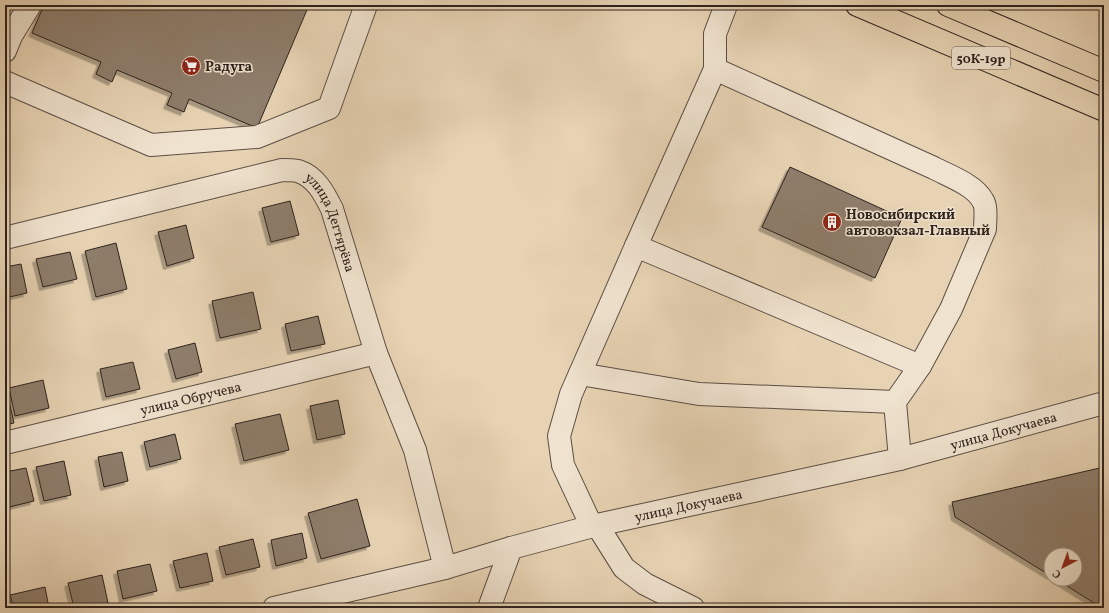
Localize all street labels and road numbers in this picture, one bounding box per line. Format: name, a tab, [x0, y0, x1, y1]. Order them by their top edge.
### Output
road number: 50К-19р	[952, 47, 1010, 69]
street label: улица Дегтярёва	[300, 169, 359, 275]
street label: улица Обручева	[139, 378, 243, 421]
street label: улица Докучаева	[948, 408, 1059, 456]
street label: улица Докучаева	[633, 486, 744, 528]

